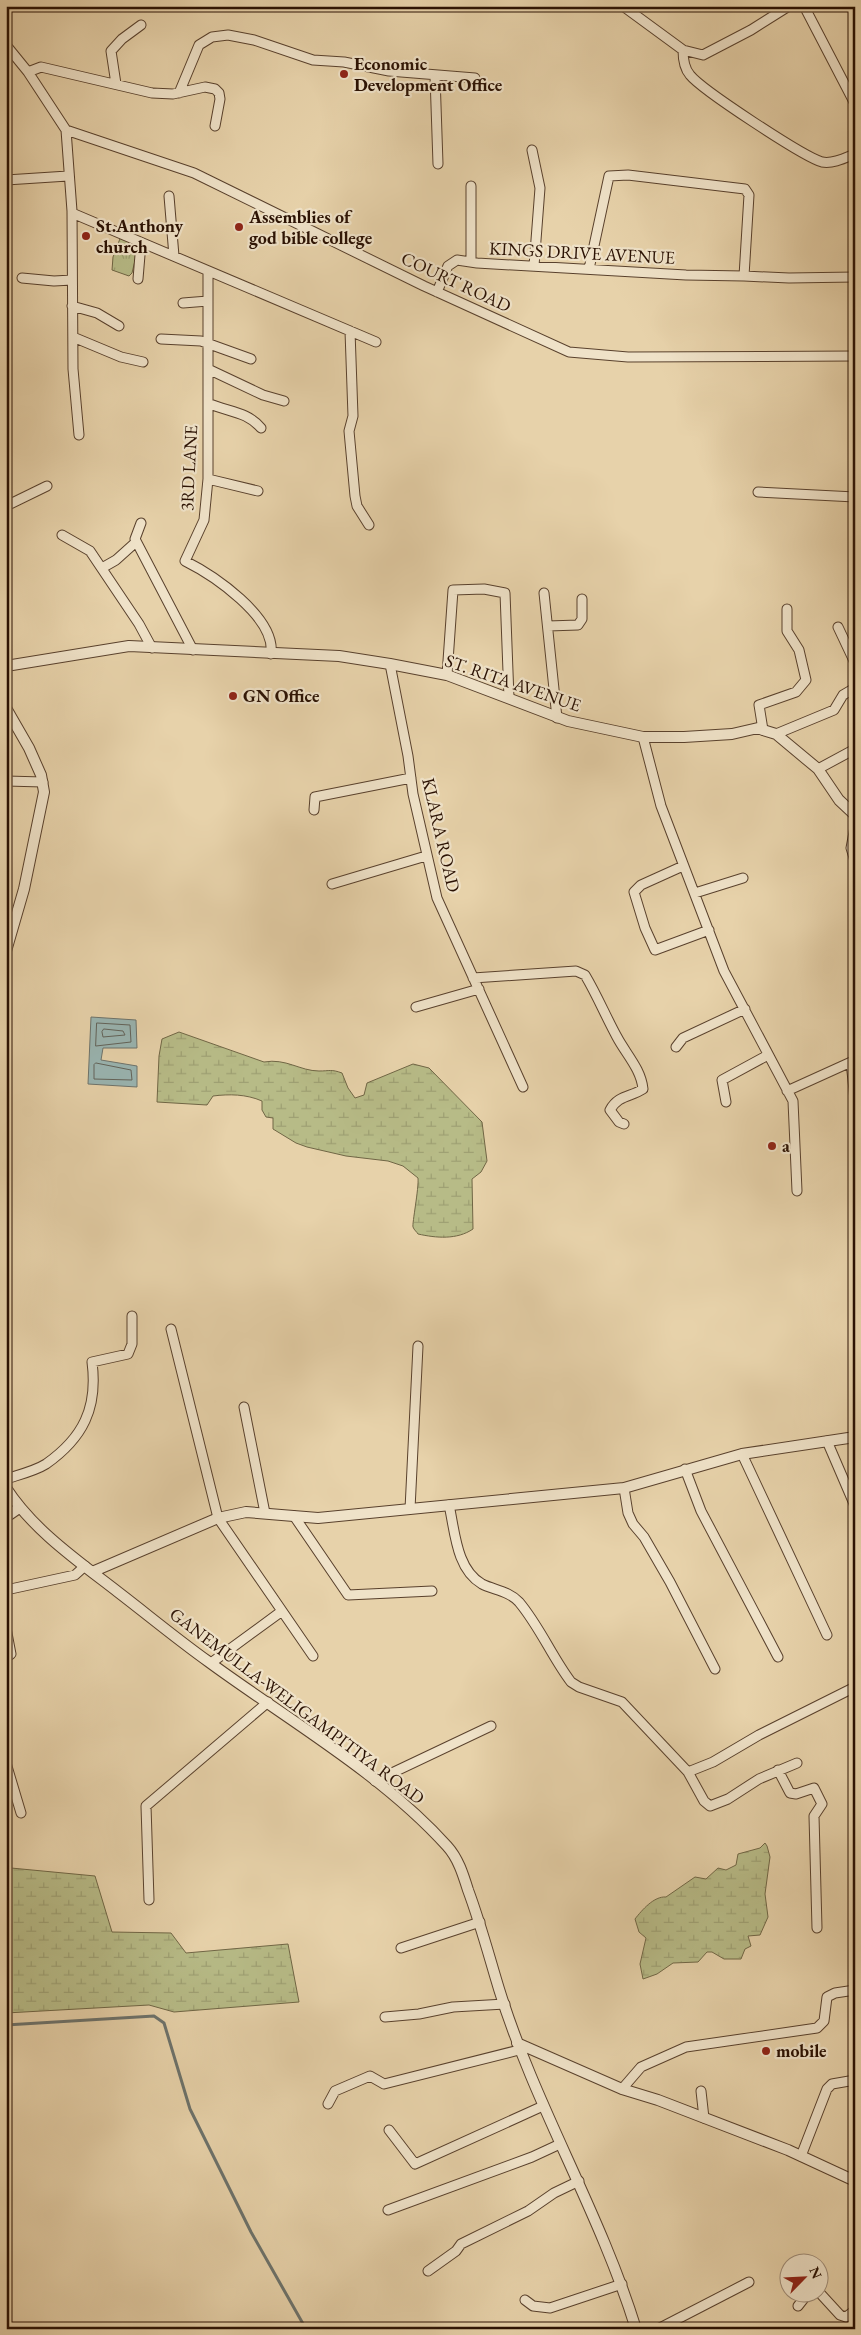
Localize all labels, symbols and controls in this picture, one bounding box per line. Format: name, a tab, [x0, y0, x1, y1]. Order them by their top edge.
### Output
place label: Economic Development Office	[354, 52, 503, 96]
marker: Economic Development Office	[338, 68, 350, 80]
place label: Assemblies of god bible college	[248, 205, 373, 249]
place label: St.Anthony church	[96, 214, 183, 258]
marker: Assemblies of god bible college	[233, 221, 245, 233]
marker: St.Anthony church	[80, 230, 92, 242]
street label: KINGS DRIVE AVENUE	[489, 236, 675, 269]
street label: COURT ROAD	[398, 246, 515, 317]
street label: 3RD LANE	[175, 424, 202, 512]
street label: ST. RITA AVENUE	[442, 648, 584, 717]
place label: GN Office	[243, 684, 320, 707]
marker: GN Office	[227, 690, 239, 702]
street label: KLARA ROAD	[417, 775, 466, 894]
place label: a	[782, 1134, 790, 1157]
marker: a	[766, 1140, 778, 1152]
street label: GANEMULLA-WELIGAMPITIYA ROAD	[165, 1602, 429, 1809]
place label: mobile	[776, 2039, 827, 2062]
marker: mobile	[760, 2045, 772, 2057]
north arrow	[778, 2252, 828, 2302]
text: N	[805, 2264, 827, 2282]

